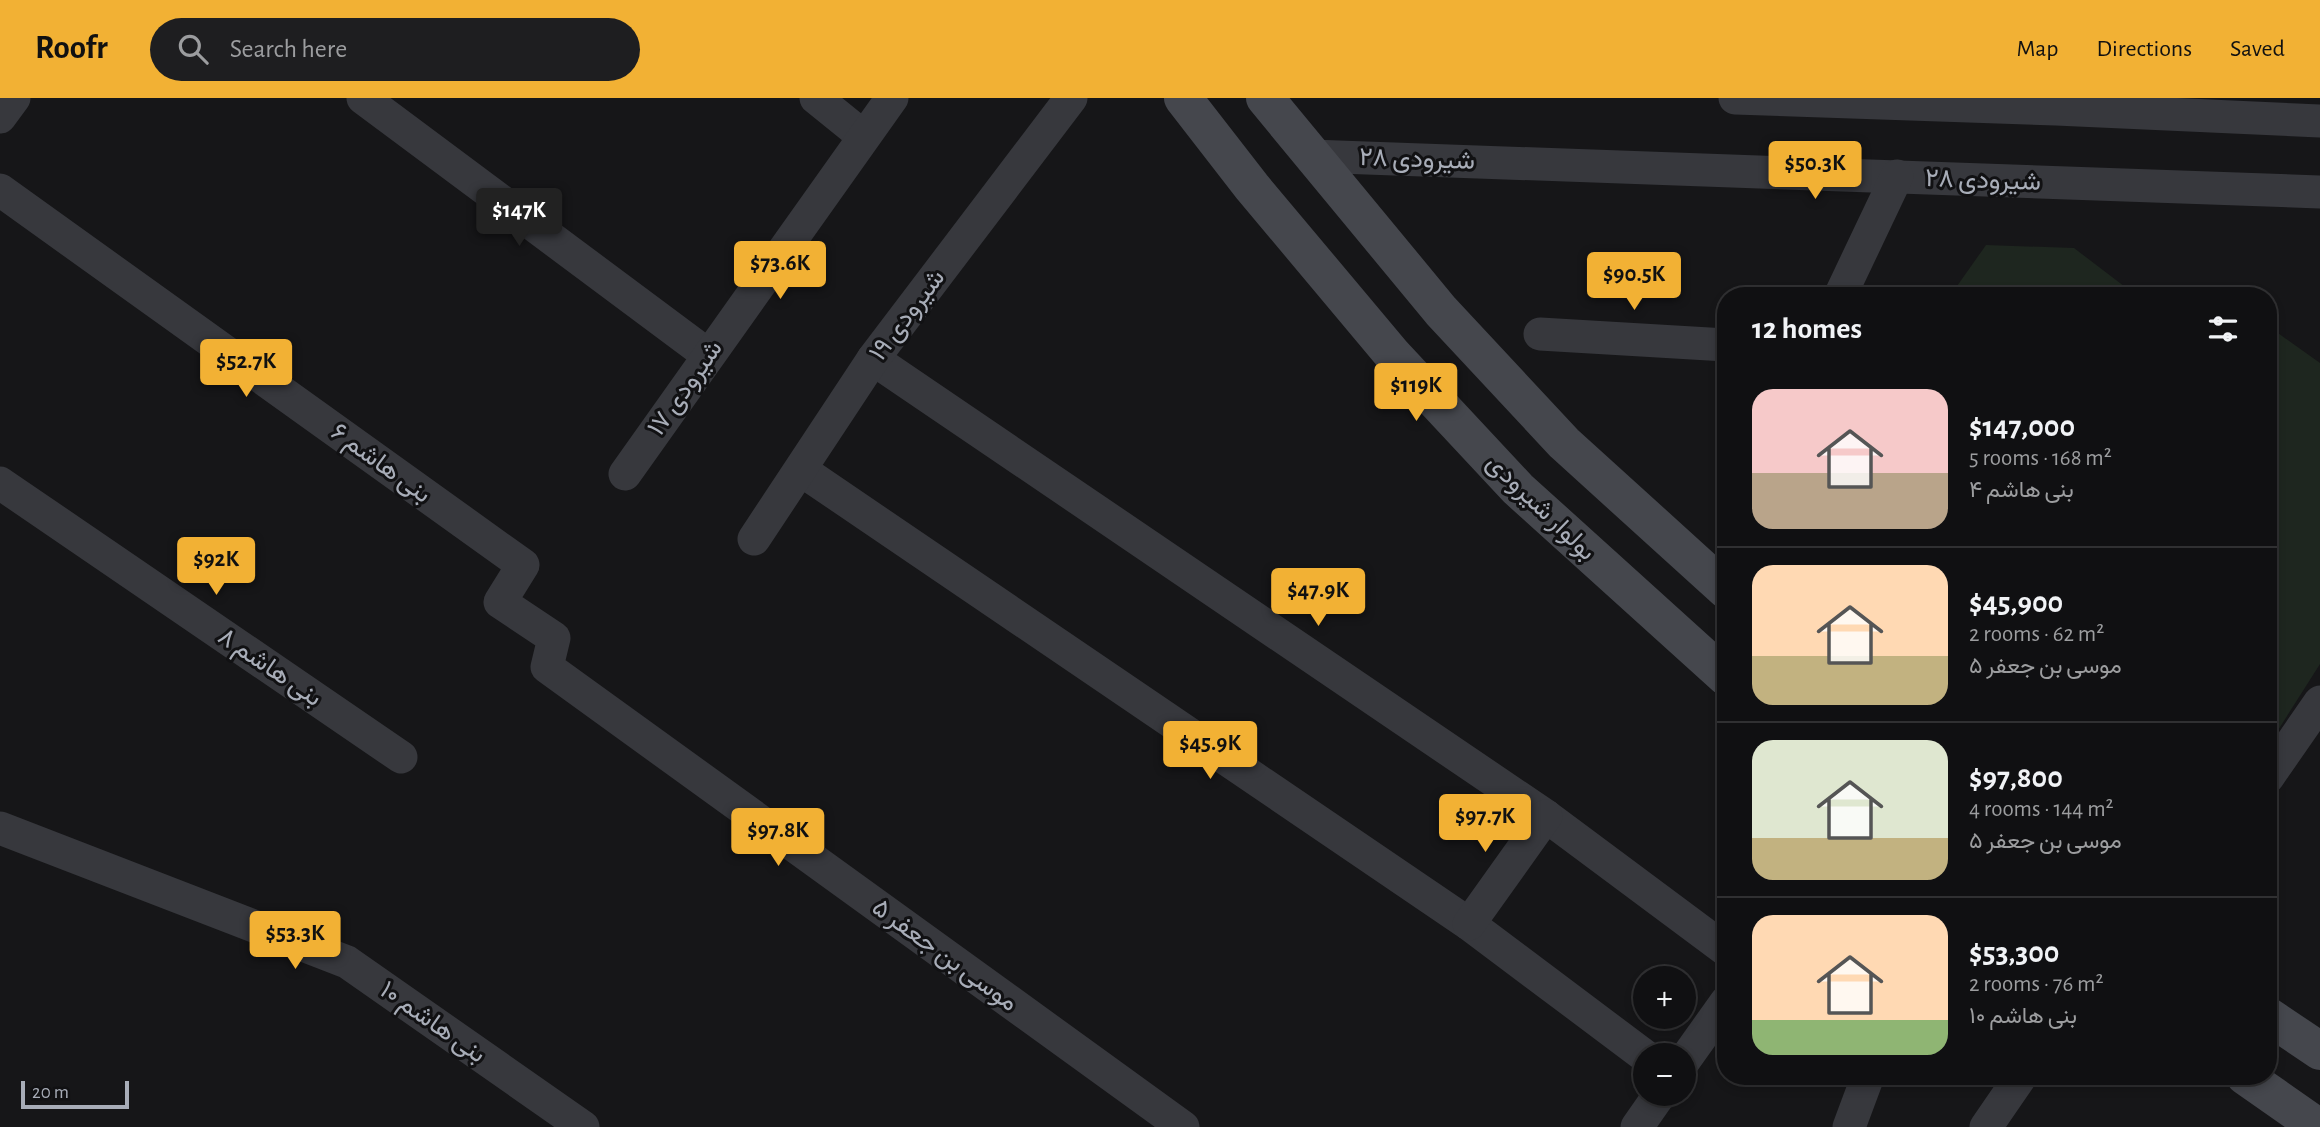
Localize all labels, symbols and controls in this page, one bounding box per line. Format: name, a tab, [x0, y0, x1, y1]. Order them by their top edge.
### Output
search box	[150, 18, 640, 81]
icon: search	[174, 30, 212, 68]
text: Roofr	[35, 32, 108, 65]
text: Search here	[230, 36, 347, 62]
text: Map	[2016, 37, 2058, 61]
text: Directions	[2096, 37, 2192, 61]
text: Saved	[2230, 37, 2285, 61]
pin: $50.3K	[1758, 141, 1872, 201]
street label: شیرودی ۲۸	[1358, 144, 1475, 176]
text: $50.3K	[1785, 152, 1845, 175]
street label: شیرودی ۲۸	[1924, 165, 2041, 197]
pin: $147K	[470, 188, 568, 248]
text: $147K	[492, 199, 546, 222]
pin: $73.6K	[723, 242, 837, 301]
text: $73.6K	[750, 252, 810, 275]
pin: $90.5K	[1577, 252, 1691, 312]
text: $90.5K	[1603, 263, 1665, 286]
street label: شیرودی ۱۹	[864, 264, 951, 367]
icon: filters	[2204, 310, 2242, 348]
text: 12 homes	[1752, 314, 1862, 344]
street label: شیرودی ۱۷	[643, 336, 729, 442]
pin: $52.7K	[189, 340, 303, 399]
text: $52.7K	[216, 350, 276, 373]
pin: $119K	[1367, 364, 1465, 423]
text: $119K	[1390, 374, 1442, 397]
text: $147,000	[1969, 412, 2075, 442]
icon: home	[1808, 417, 1892, 501]
street label: بنی هاشم ۶	[325, 418, 436, 510]
text: 5 rooms · 168 m²	[1969, 447, 2112, 470]
street label: بولوار شیرودی	[1480, 449, 1601, 567]
text: بنی هاشم ۴	[1969, 479, 2074, 502]
pin: $92K	[175, 538, 257, 597]
text: $92K	[193, 548, 239, 571]
pin: $47.9K	[1261, 568, 1375, 628]
text: $47.9K	[1287, 579, 1349, 602]
text: $45,900	[1969, 588, 2063, 618]
icon: home	[1808, 593, 1892, 677]
street label: بنی هاشم ۸	[212, 623, 327, 714]
text: 2 rooms · 62 m²	[1969, 623, 2104, 646]
text: موسی بن جعفر ۵	[1969, 655, 2122, 678]
pin: $45.9K	[1153, 722, 1267, 781]
text: $45.9K	[1179, 732, 1241, 755]
text: $97,800	[1969, 763, 2063, 793]
icon: home	[1808, 768, 1892, 852]
pin: $97.7K	[1428, 794, 1542, 854]
text: 4 rooms · 144 m²	[1969, 798, 2114, 821]
text: $97.7K	[1455, 805, 1515, 828]
pin: $97.8K	[721, 808, 835, 868]
text: $97.8K	[747, 819, 809, 842]
text: موسی بن جعفر ۵	[1969, 830, 2122, 853]
street label: موسی بن جعفر ۵	[866, 894, 1023, 1018]
pin: $53.3K	[238, 912, 352, 971]
text: $53.3K	[266, 922, 324, 945]
text: $53,300	[1969, 938, 2059, 968]
icon: home	[1808, 943, 1892, 1027]
map controls	[1633, 966, 1696, 1106]
button: +	[1633, 966, 1696, 1029]
text: 2 rooms · 76 m²	[1969, 973, 2103, 996]
street label: بنی هاشم ۱۰	[374, 976, 491, 1070]
text: بنی هاشم ۱۰	[1969, 1005, 2077, 1028]
button: −	[1633, 1043, 1696, 1106]
scale bar	[21, 1078, 130, 1110]
text: 20 m	[32, 1083, 69, 1102]

